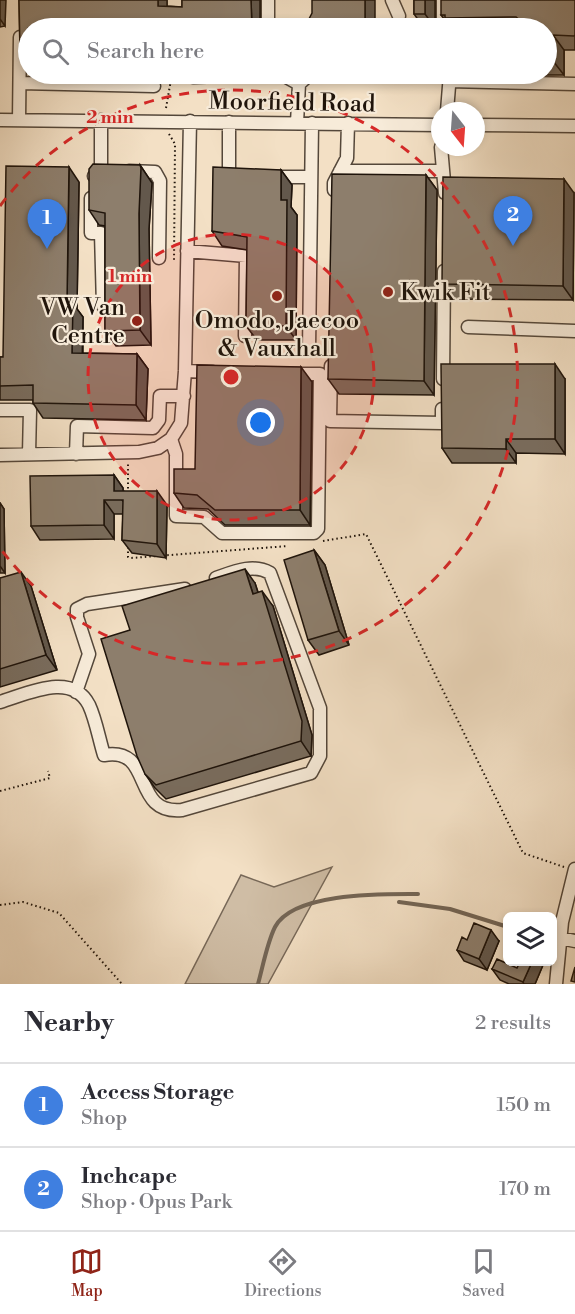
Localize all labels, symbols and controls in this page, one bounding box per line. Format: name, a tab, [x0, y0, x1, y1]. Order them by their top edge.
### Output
search box	[18, 18, 557, 84]
icon: search	[39, 35, 72, 68]
text: Search here	[87, 38, 204, 65]
street label: Moorfield Road	[208, 87, 376, 119]
north arrow	[431, 102, 485, 156]
text: 2 min	[86, 106, 134, 129]
pin: 2	[494, 196, 532, 246]
pin: 1	[28, 200, 66, 249]
text: 1 min	[108, 265, 152, 288]
place label: Kwik Fit	[400, 278, 491, 308]
marker: Kwik Fit	[381, 285, 395, 299]
marker: Omodo, Jaecoo & Vauxhall	[270, 289, 284, 303]
place label: VW Van Centre	[39, 293, 125, 351]
place label: Omodo, Jaecoo & Vauxhall	[195, 306, 359, 364]
marker: VW Van Centre	[130, 314, 144, 328]
centre of rings	[221, 367, 241, 387]
your location	[246, 408, 275, 437]
map controls	[503, 912, 557, 966]
button: layers	[503, 912, 557, 966]
text: Nearby	[24, 1007, 114, 1039]
text: 2 results	[475, 1011, 551, 1036]
text: Access Storage	[81, 1079, 234, 1106]
text: 1	[39, 1093, 48, 1118]
text: 150 m	[496, 1093, 551, 1118]
text: Shop	[81, 1106, 127, 1131]
text: Inchcape	[81, 1163, 177, 1190]
text: 2	[37, 1177, 50, 1202]
text: 170 m	[499, 1177, 551, 1202]
text: Shop · Opus Park	[81, 1190, 232, 1215]
tab: Map	[70, 1245, 103, 1301]
tab: Directions	[244, 1245, 322, 1301]
tab: Saved	[462, 1245, 505, 1301]

